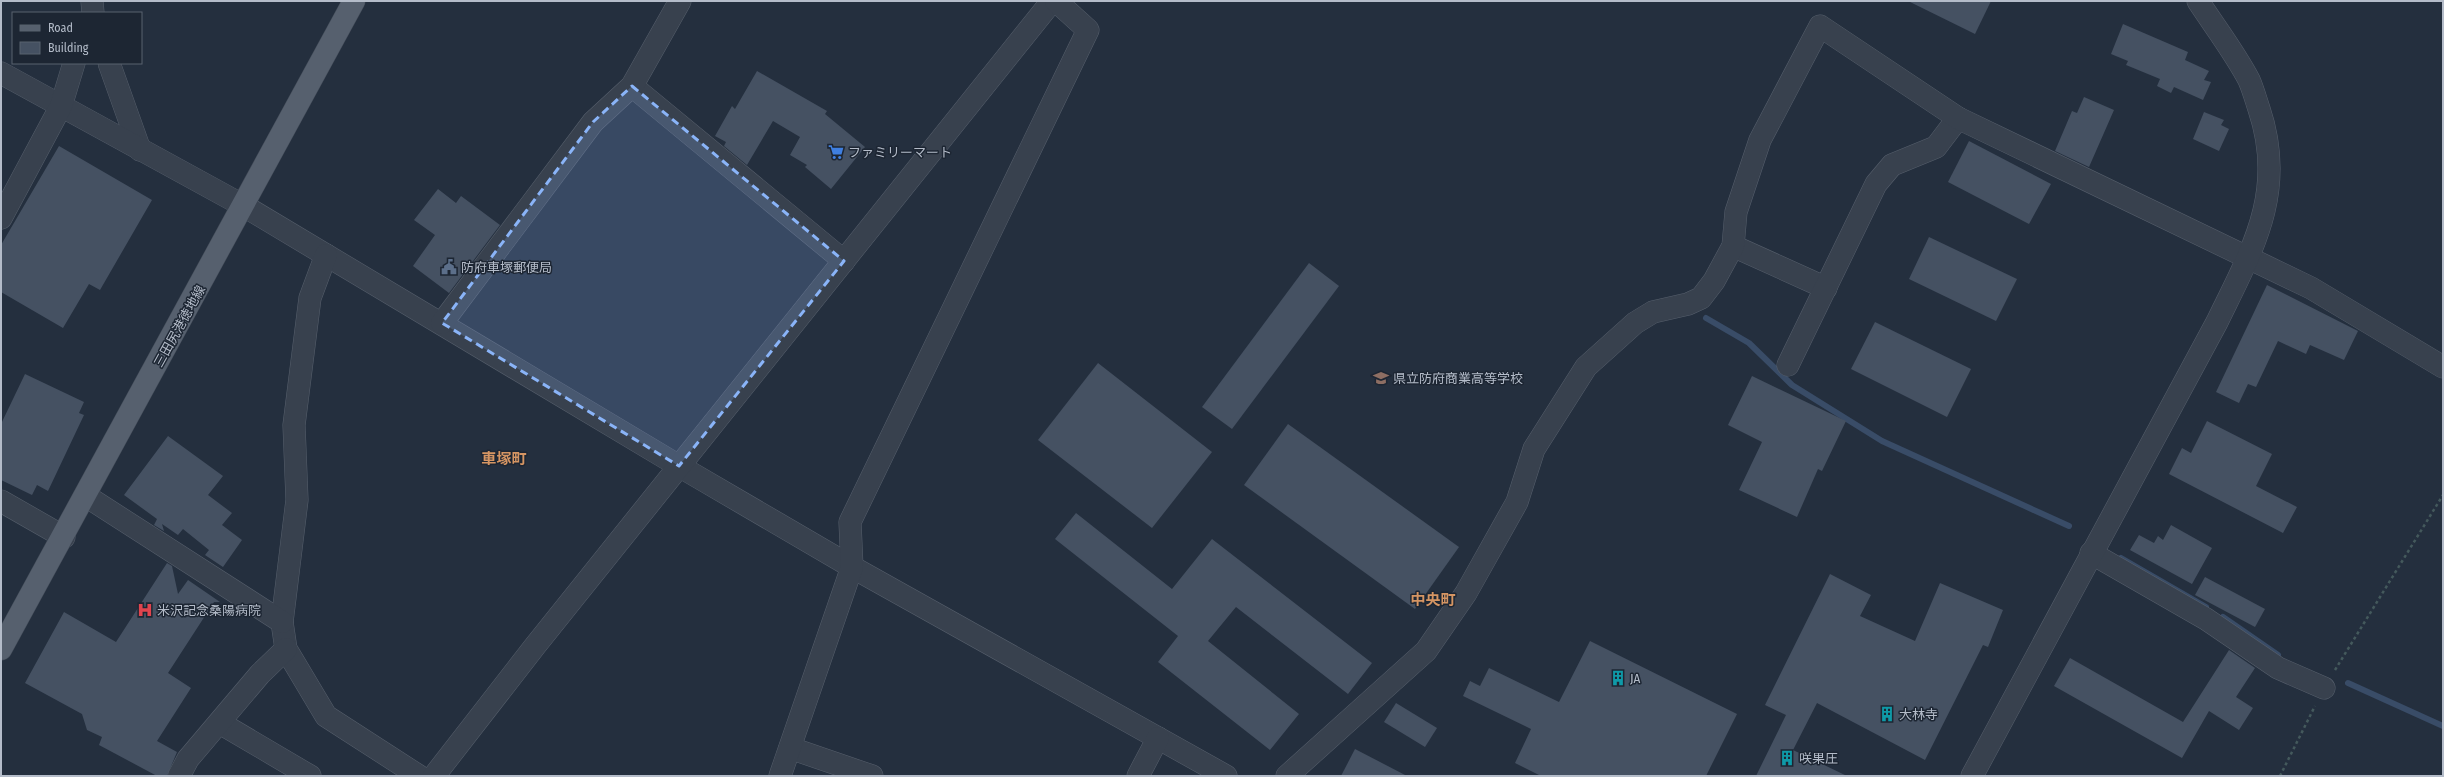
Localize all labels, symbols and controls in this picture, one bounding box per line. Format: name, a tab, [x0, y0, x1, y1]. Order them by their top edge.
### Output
legend	[12, 12, 142, 64]
text: Road	[48, 21, 73, 35]
text: Building	[48, 41, 89, 55]
supermarket icon: ファミリーマート	[827, 143, 845, 161]
place label: ファミリーマート	[848, 145, 952, 160]
public building icon: 防府車塚郵便局	[440, 258, 458, 276]
place label: 防府車塚郵便局	[461, 260, 552, 275]
street label: 三田尻港徳地線	[151, 283, 208, 370]
school or university icon: 県立防府商業高等学校	[1372, 369, 1390, 387]
place label: 県立防府商業高等学校	[1393, 371, 1523, 386]
district label: 車塚町	[481, 450, 527, 468]
district label: 中央町	[1410, 591, 1456, 609]
hospital icon: 米沢記念桑陽病院	[136, 601, 154, 619]
place label: 米沢記念桑陽病院	[157, 603, 261, 618]
building icon: JA	[1609, 669, 1627, 687]
place label: JA	[1630, 671, 1641, 686]
building icon: 大林寺	[1878, 705, 1896, 723]
place label: 大林寺	[1899, 707, 1938, 722]
building icon: 咲果圧	[1778, 749, 1796, 767]
place label: 咲果圧	[1799, 751, 1838, 766]

